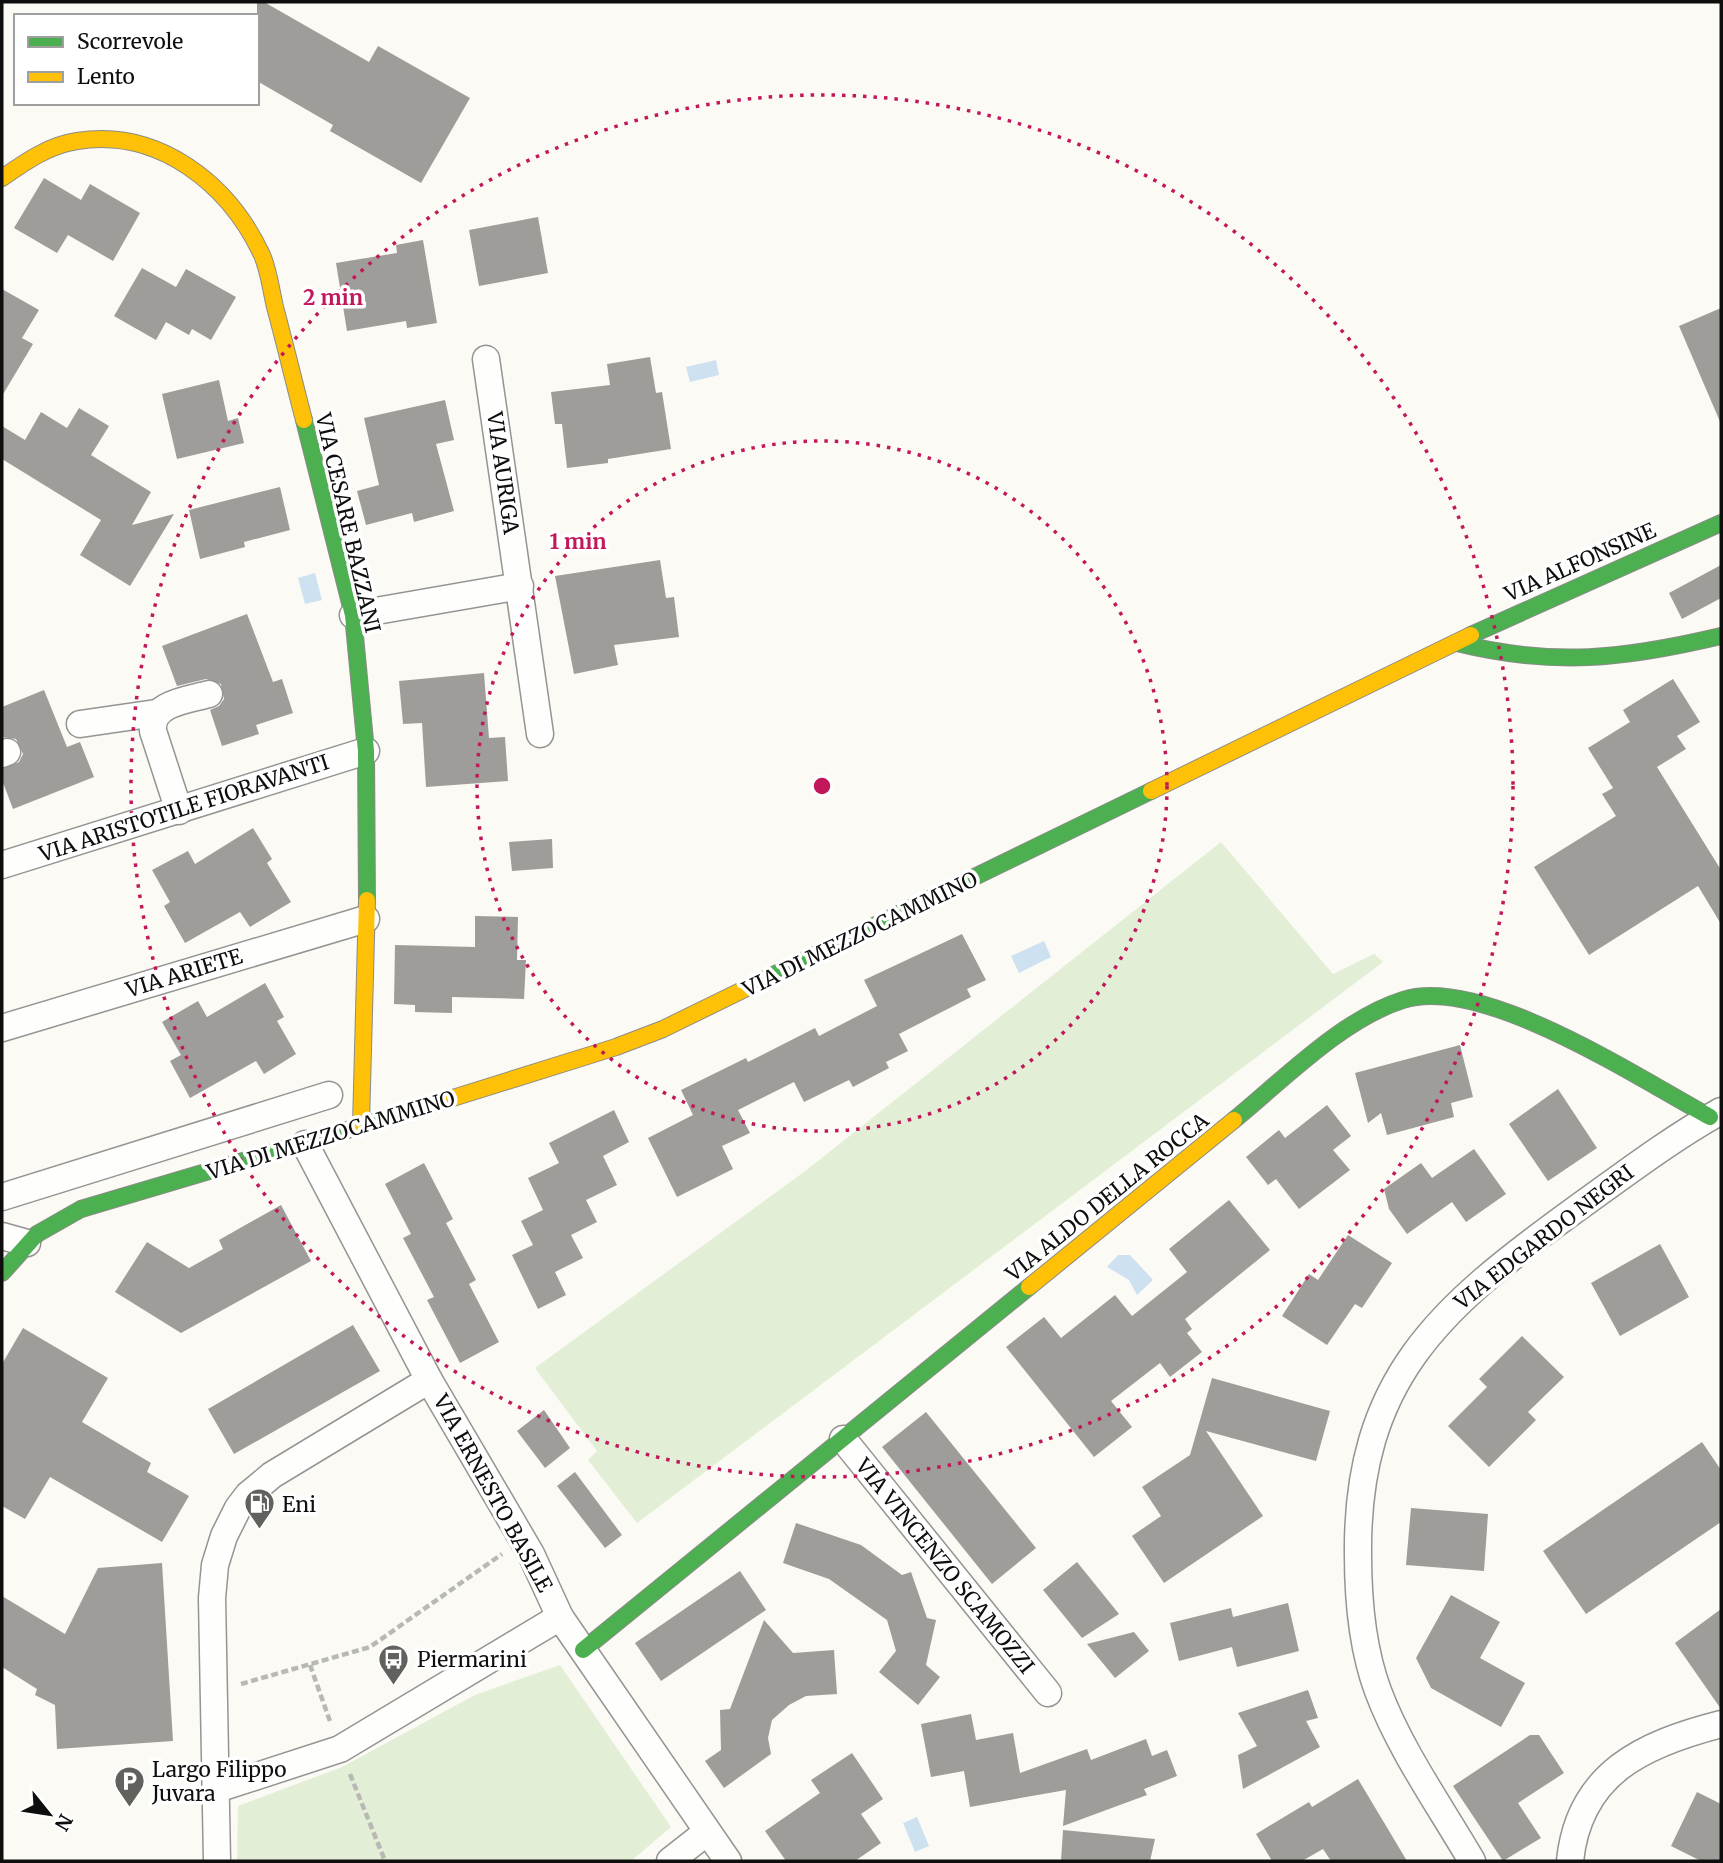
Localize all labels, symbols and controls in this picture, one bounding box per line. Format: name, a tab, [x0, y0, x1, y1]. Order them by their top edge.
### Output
legend	[14, 14, 259, 105]
text: Scorrevole	[77, 28, 183, 55]
text: Lento	[77, 63, 135, 90]
text: 2 min	[303, 284, 363, 311]
street label: VIA AURIGA	[481, 409, 525, 536]
street label: VIA CESARE BAZZANI	[309, 410, 386, 635]
street label: VIA ALFONSINE	[1499, 516, 1660, 608]
text: 1 min	[549, 528, 607, 555]
street label: VIA ARISTOTILE FIORAVANTI	[35, 748, 332, 868]
centre of rings	[810, 774, 834, 798]
street label: VIA DI MEZZOCAMMINO	[737, 865, 982, 1003]
street label: VIA ARIETE	[122, 942, 246, 1004]
street label: VIA DI MEZZOCAMMINO	[203, 1084, 458, 1186]
street label: VIA ALDO DELLA ROCCA	[999, 1107, 1214, 1288]
street label: VIA EDGARDO NEGRI	[1448, 1159, 1639, 1316]
street label: VIA ERNESTO BASILE	[427, 1389, 559, 1597]
street label: VIA VINCENZO SCAMOZZI	[849, 1452, 1040, 1679]
fuel station icon: Eni	[242, 1487, 276, 1531]
place label: Eni	[282, 1491, 316, 1518]
bus stop icon: Piermarini	[377, 1642, 411, 1686]
place label: Piermarini	[417, 1646, 527, 1673]
place label: Largo Filippo Juvara	[151, 1756, 287, 1807]
parking icon: Largo Filippo Juvara	[112, 1764, 146, 1808]
north arrow	[14, 1779, 84, 1849]
text: N	[50, 1810, 78, 1835]

